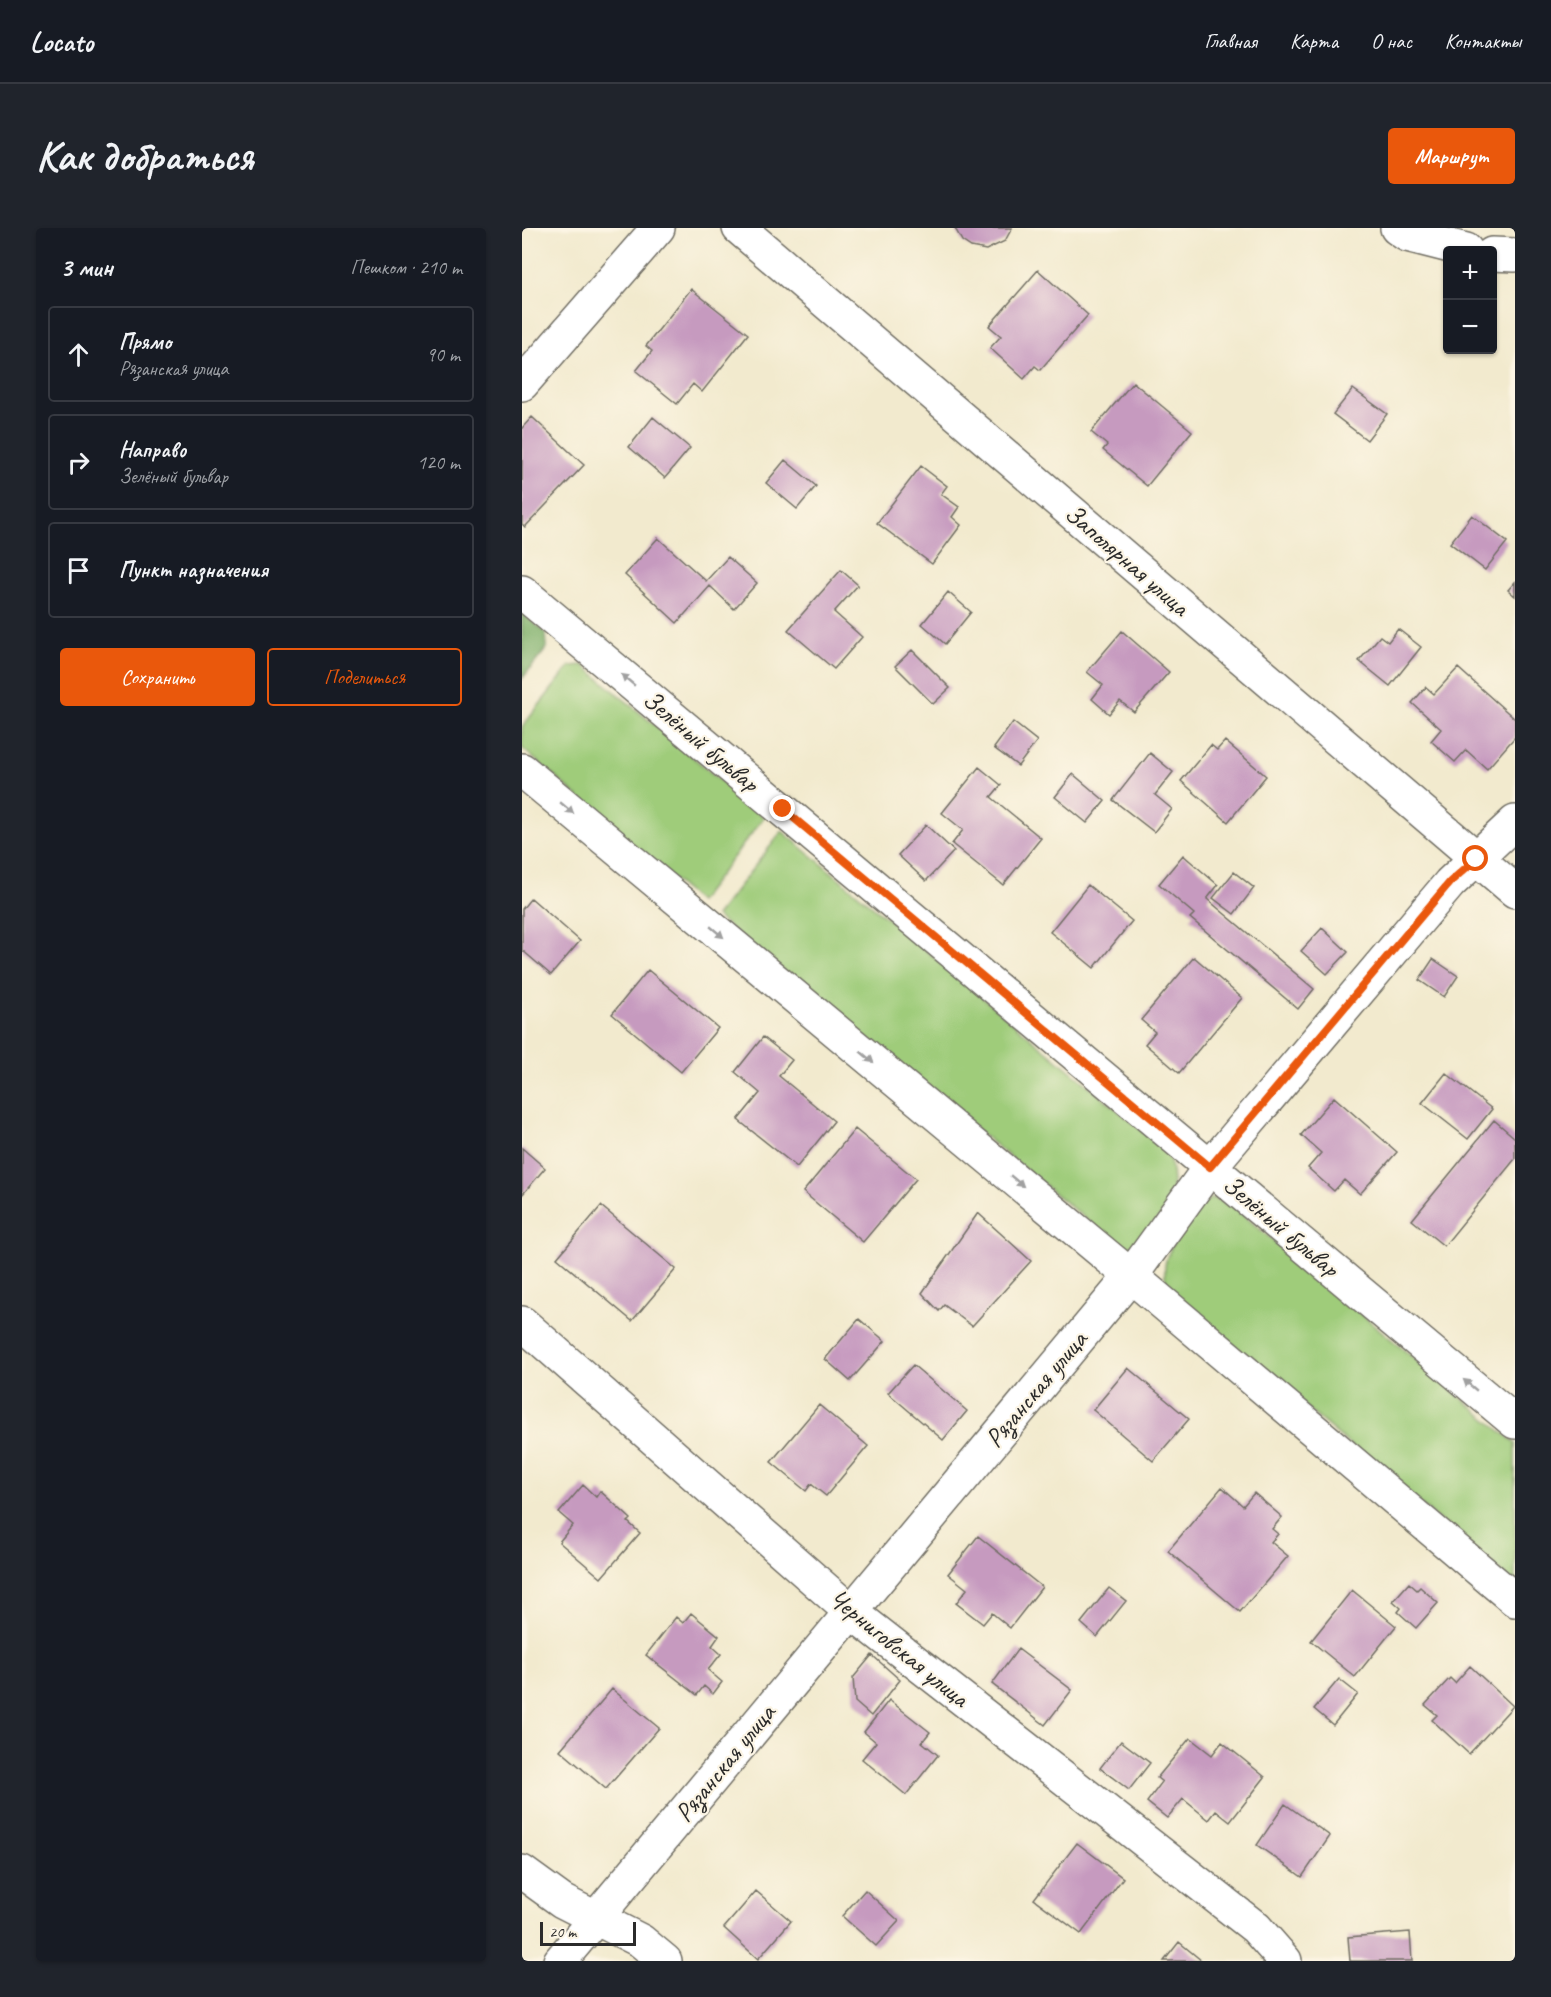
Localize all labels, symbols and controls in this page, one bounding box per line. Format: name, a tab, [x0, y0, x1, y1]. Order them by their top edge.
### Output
text: Locato	[30, 24, 93, 59]
text: Главная	[1204, 28, 1257, 54]
text: Карта	[1290, 28, 1338, 54]
text: О нас	[1371, 28, 1412, 54]
text: Контакты	[1445, 28, 1521, 54]
button: Маршрут	[1388, 128, 1515, 184]
text: Как добраться	[36, 130, 253, 183]
map controls	[1443, 246, 1497, 354]
button: +	[1443, 246, 1497, 300]
text: 3 мин	[60, 251, 113, 284]
text: Пешком · 210 m	[350, 255, 462, 280]
button: −	[1443, 300, 1497, 354]
text: Прямо	[119, 328, 171, 356]
icon: ahead	[62, 338, 95, 371]
text: 90 m	[426, 342, 460, 367]
text: Рязанская улица	[119, 356, 228, 381]
text: Направо	[119, 436, 186, 464]
icon: right	[62, 446, 95, 479]
text: 120 m	[417, 450, 460, 475]
text: Зелёный бульвар	[119, 464, 228, 489]
street label: Заполярная улица	[1058, 497, 1197, 624]
icon: arrive	[62, 554, 95, 587]
text: Пункт назначения	[119, 556, 268, 584]
button: Сохранить	[60, 648, 255, 706]
button: Поделиться	[267, 648, 462, 706]
one-way arrow	[620, 674, 636, 687]
street label: Зелёный бульвар	[636, 683, 767, 801]
route end	[769, 795, 795, 821]
one-way arrow	[559, 801, 574, 814]
route start	[1462, 845, 1488, 871]
one-way arrow	[709, 926, 725, 939]
one-way arrow	[859, 1050, 874, 1063]
street label: Зелёный бульвар	[1216, 1168, 1347, 1286]
one-way arrow	[1009, 1175, 1025, 1188]
street label: Рязанская улица	[978, 1323, 1096, 1455]
one-way arrow	[1462, 1378, 1478, 1391]
street label: Черниговская улица	[823, 1582, 977, 1715]
street label: Рязанская улица	[667, 1696, 784, 1829]
scale bar	[540, 1919, 636, 1946]
text: 20 m	[549, 1922, 576, 1942]

